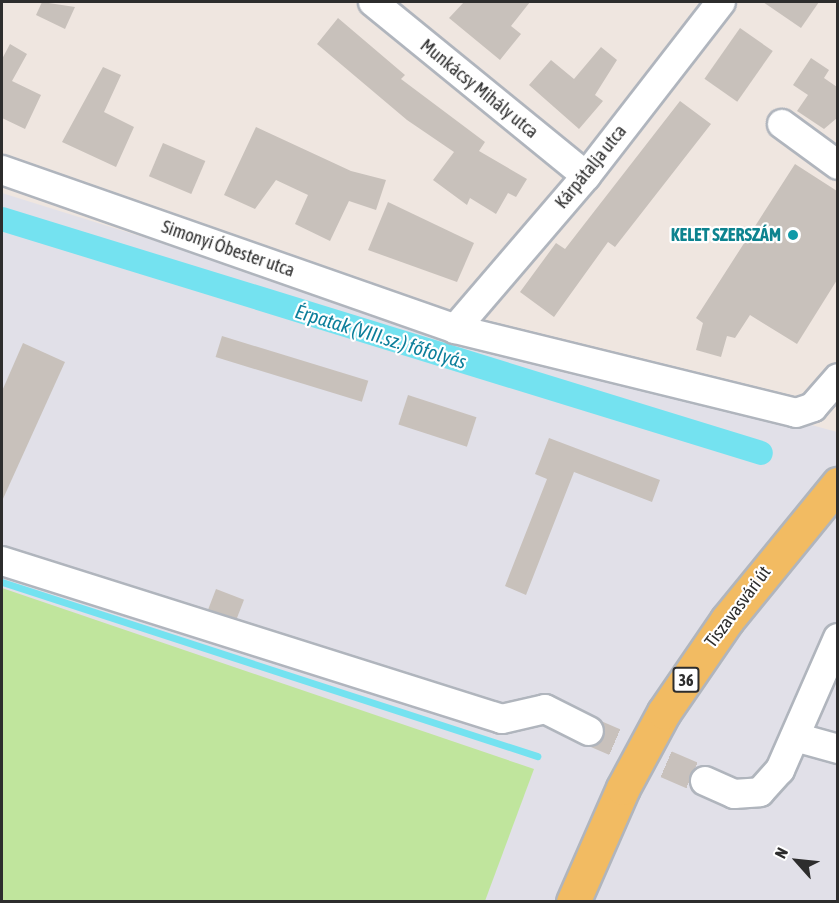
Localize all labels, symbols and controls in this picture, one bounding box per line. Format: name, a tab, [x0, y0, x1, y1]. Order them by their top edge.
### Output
street label: Munkácsy Mihály utca	[416, 35, 542, 143]
street label: Kárpátalja utca	[551, 121, 631, 213]
street label: Simonyi Óbester utca	[159, 216, 297, 282]
place label: KELET SZERSZÁM	[671, 224, 781, 246]
marker: KELET SZERSZÁM	[786, 228, 800, 242]
water label: Érpatak (VIII.sz.) főfolyás	[292, 299, 470, 373]
street label: Tiszavasvári út	[700, 562, 776, 652]
road number: 36	[671, 667, 701, 693]
north arrow	[767, 831, 827, 891]
text: N	[771, 845, 791, 861]

